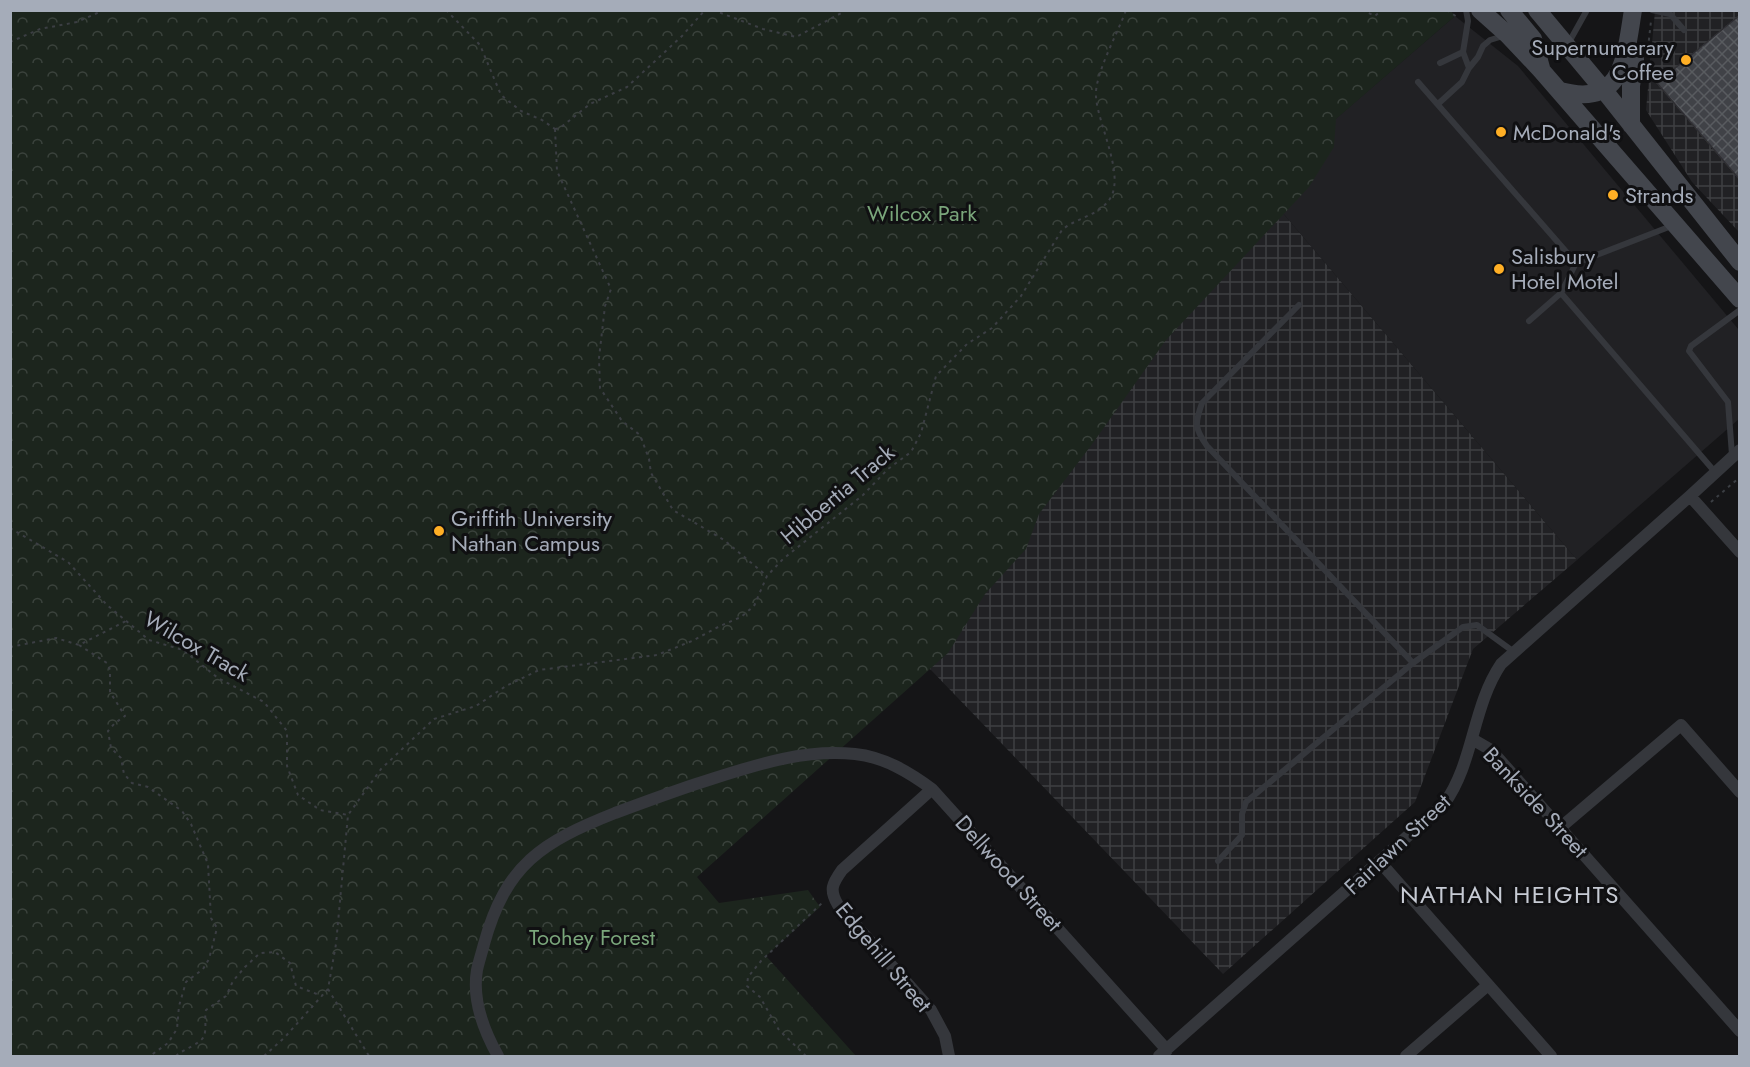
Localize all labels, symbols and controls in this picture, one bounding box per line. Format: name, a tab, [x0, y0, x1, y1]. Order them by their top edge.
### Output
place label: Supernumerary Coffee	[1531, 31, 1674, 88]
marker: Supernumerary Coffee	[1679, 53, 1693, 67]
place label: McDonald's	[1513, 116, 1621, 148]
marker: McDonald's	[1494, 125, 1508, 139]
place label: Strands	[1625, 179, 1694, 211]
marker: Strands	[1606, 188, 1620, 202]
park label: Wilcox Park	[867, 197, 977, 229]
place label: Salisbury Hotel Motel	[1511, 240, 1619, 297]
marker: Salisbury Hotel Motel	[1492, 262, 1506, 276]
street label: Hibbertia Track	[773, 436, 901, 551]
place label: Griffith University Nathan Campus	[451, 502, 612, 559]
marker: Griffith University Nathan Campus	[432, 524, 446, 538]
street label: Wilcox Track	[138, 603, 256, 689]
street label: Bankside Street	[1476, 739, 1596, 865]
street label: Fairlawn Street	[1337, 786, 1458, 902]
street label: Dellwood Street	[948, 808, 1070, 939]
district label: NATHAN HEIGHTS	[1400, 877, 1620, 912]
street label: Edgehill Street	[828, 895, 940, 1020]
park label: Toohey Forest	[529, 921, 656, 953]

